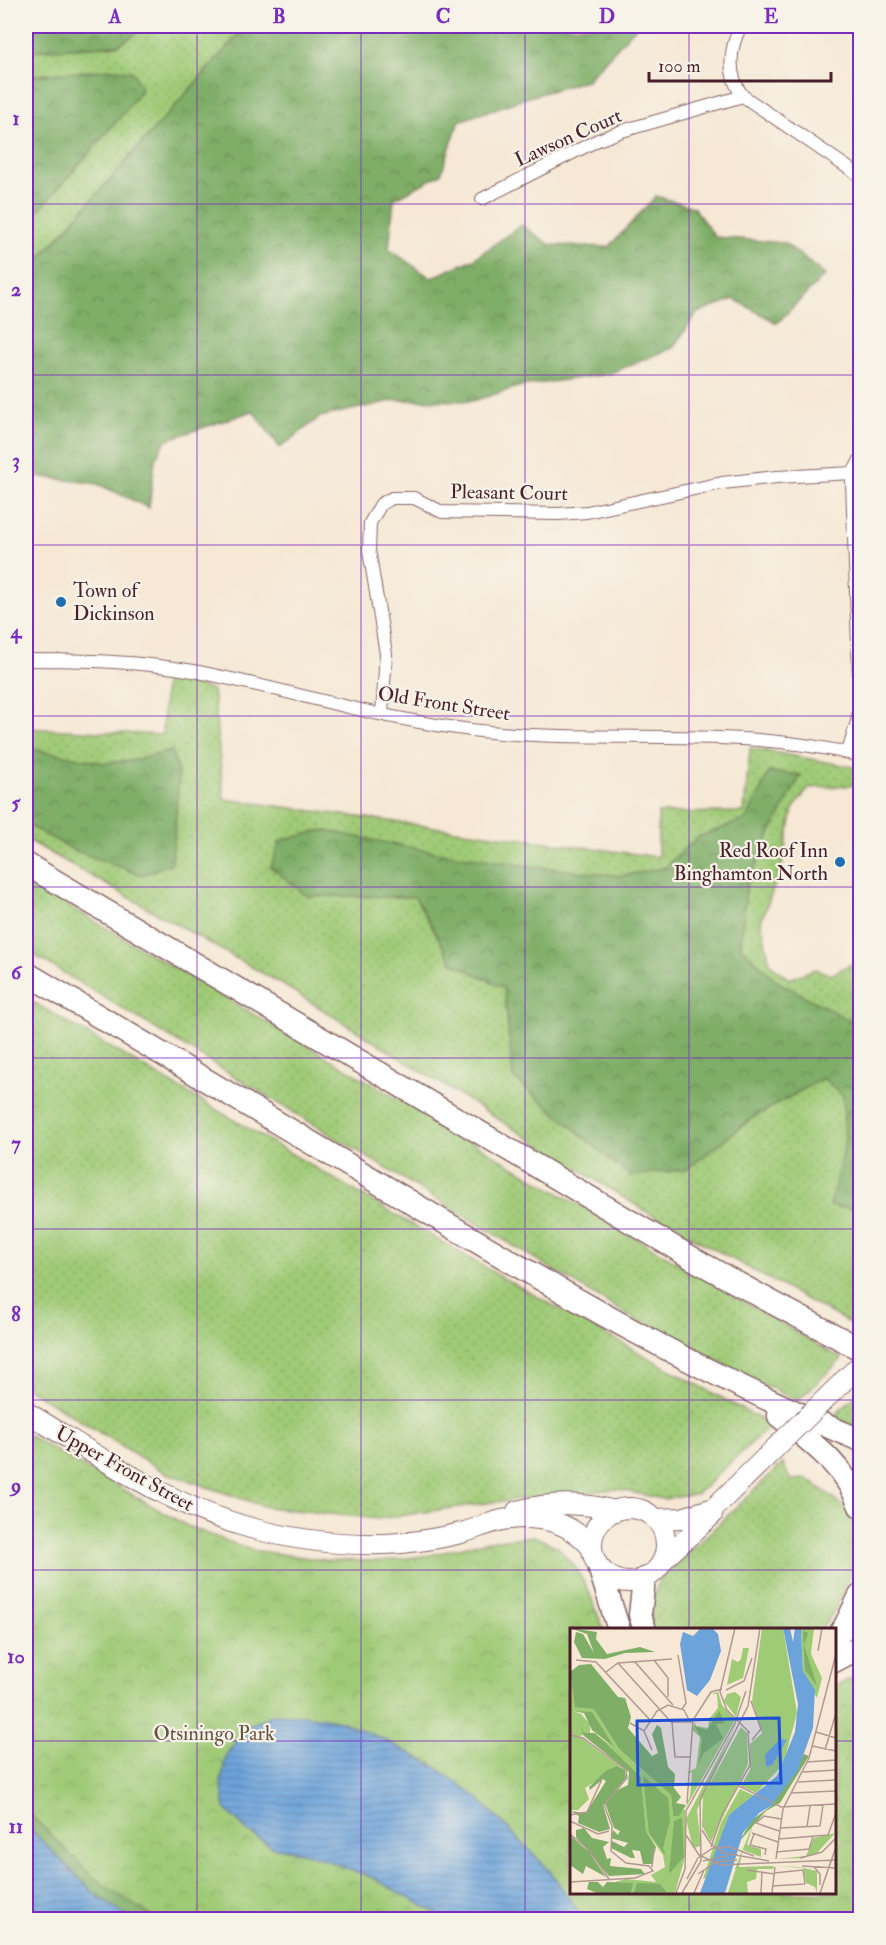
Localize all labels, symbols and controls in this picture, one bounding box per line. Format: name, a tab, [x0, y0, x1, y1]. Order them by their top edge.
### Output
text: A	[108, 4, 122, 29]
text: B	[272, 4, 286, 29]
text: C	[436, 4, 450, 29]
text: D	[599, 4, 615, 29]
text: E	[764, 4, 779, 29]
scale bar	[649, 45, 830, 83]
text: 100 m	[658, 55, 701, 78]
street label: Lawson Court	[511, 103, 626, 172]
text: 1	[12, 106, 20, 131]
text: 2	[11, 277, 21, 302]
text: 3	[12, 448, 20, 473]
street label: Pleasant Court	[450, 479, 569, 506]
place label: Town of Dickinson	[73, 578, 155, 626]
marker: Town of Dickinson	[54, 595, 68, 609]
text: 4	[10, 619, 23, 644]
street label: Old Front Street	[376, 681, 512, 726]
text: 5	[12, 790, 22, 815]
place label: Red Roof Inn Binghamton North	[673, 838, 829, 886]
marker: Red Roof Inn Binghamton North	[833, 855, 847, 869]
text: 6	[11, 960, 23, 985]
text: 7	[11, 1131, 21, 1156]
text: 8	[11, 1302, 21, 1327]
street label: Upper Front Street	[51, 1420, 199, 1518]
text: 9	[9, 1473, 21, 1498]
inset map	[570, 1628, 835, 1894]
text: 10	[7, 1644, 25, 1669]
park label: Otsiningo Park	[154, 1721, 275, 1746]
text: 11	[9, 1814, 23, 1839]

